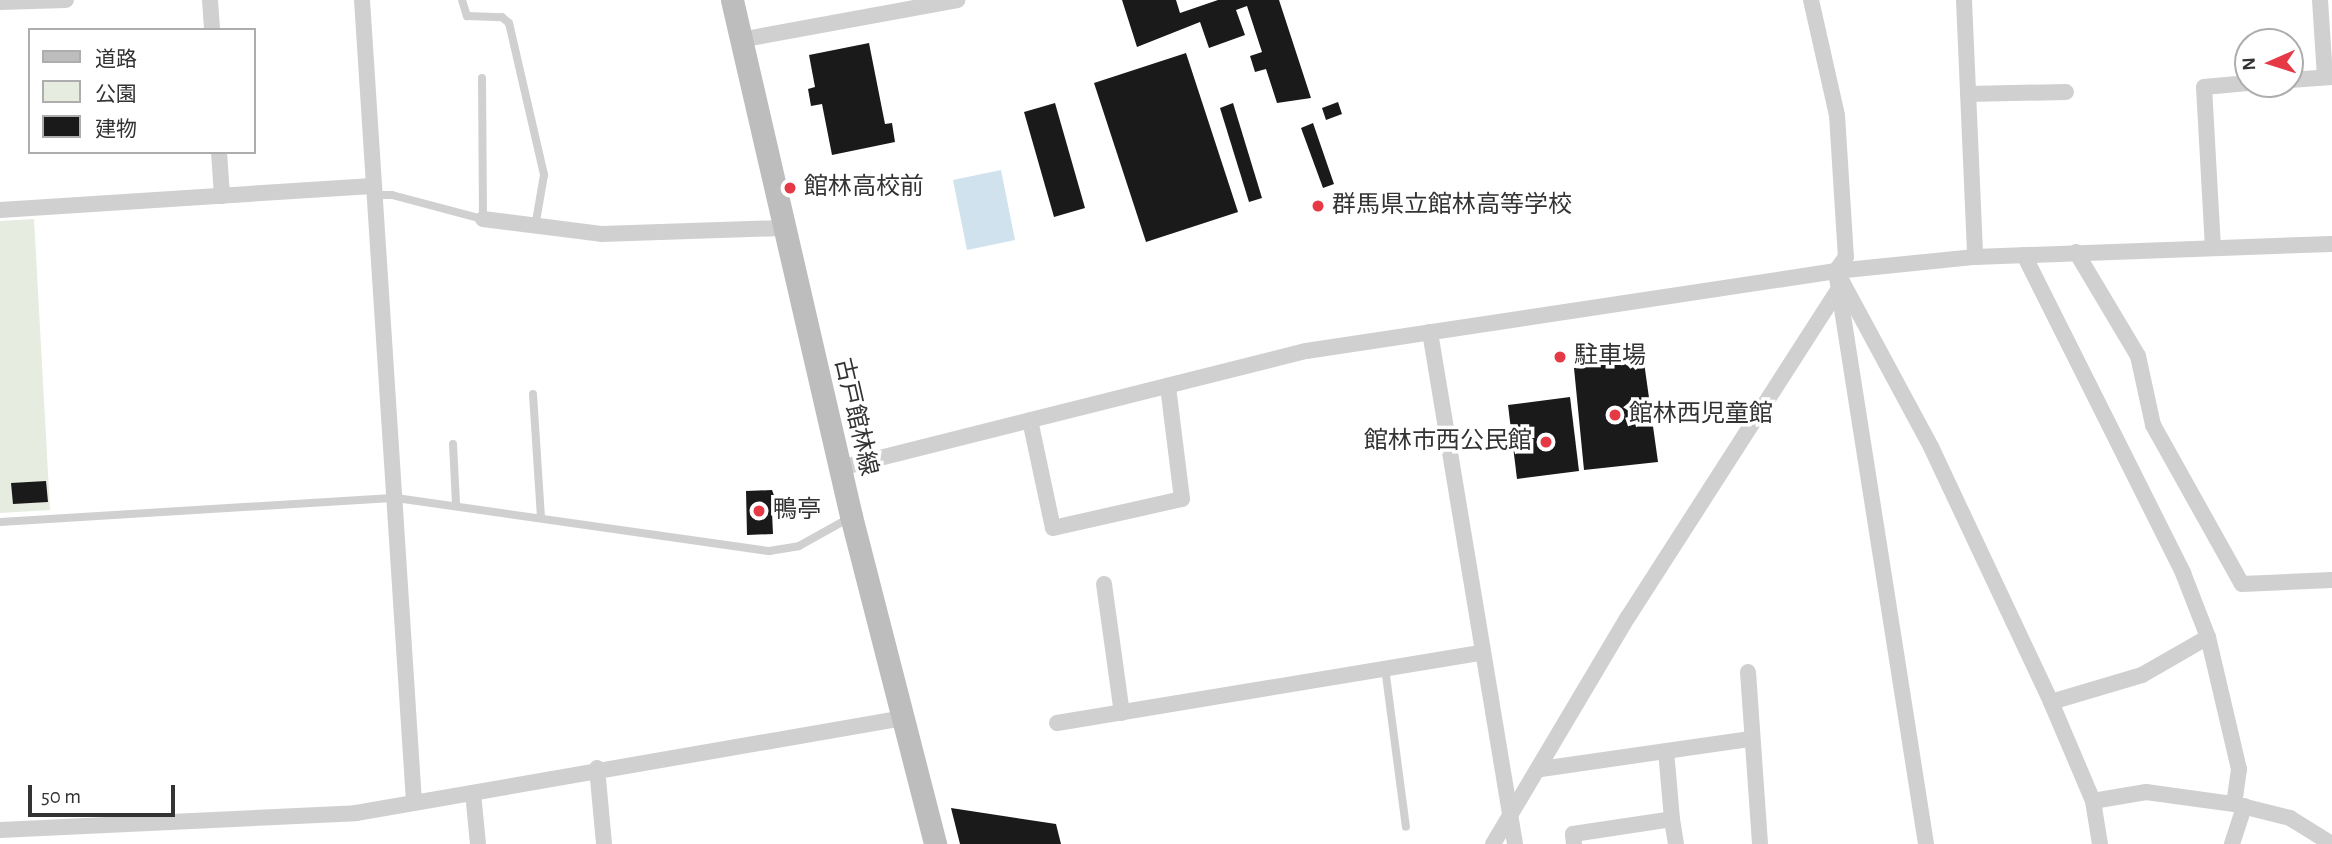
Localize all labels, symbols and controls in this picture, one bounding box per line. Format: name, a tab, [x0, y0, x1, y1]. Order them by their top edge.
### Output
legend	[28, 28, 256, 154]
north arrow	[2234, 28, 2304, 98]
text: 道路	[95, 49, 137, 70]
text: N	[2240, 57, 2259, 71]
text: 公園	[95, 84, 137, 105]
text: 建物	[95, 119, 137, 140]
place label: 館林高校前	[804, 174, 924, 202]
marker: 館林高校前	[782, 180, 798, 196]
place label: 群馬県立館林高等学校	[1332, 192, 1572, 220]
marker: 群馬県立館林高等学校	[1310, 198, 1326, 214]
place label: 駐車場	[1574, 343, 1646, 371]
marker: 駐車場	[1552, 349, 1568, 365]
street label: 古戸館林線	[827, 355, 883, 479]
place label: 館林西児童館	[1629, 401, 1773, 429]
marker: 館林西児童館	[1607, 407, 1623, 423]
place label: 館林市西公民館	[1364, 428, 1532, 456]
marker: 館林市西公民館	[1538, 434, 1554, 450]
place label: 鴨亭	[773, 497, 821, 525]
marker: 鴨亭	[751, 503, 767, 519]
scale bar	[32, 770, 178, 814]
text: 50 m	[41, 786, 81, 807]

